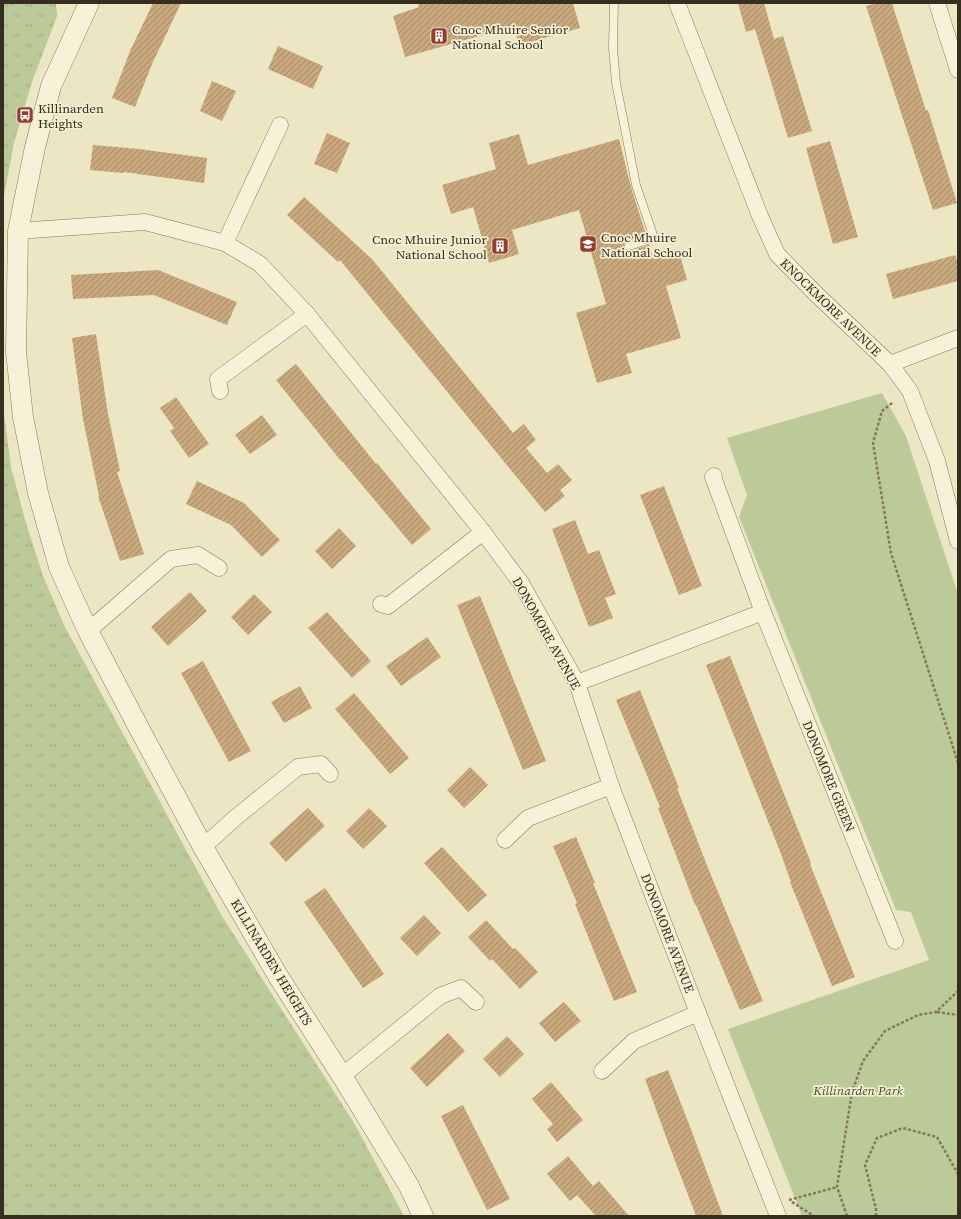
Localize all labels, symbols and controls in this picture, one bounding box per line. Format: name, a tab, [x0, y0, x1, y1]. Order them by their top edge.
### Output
place label: Cnoc Mhuire Senior National School	[452, 21, 569, 53]
building icon: Cnoc Mhuire Senior National School	[429, 26, 449, 46]
place label: Killinarden Heights	[38, 100, 104, 132]
bus stop icon: Killinarden Heights	[15, 105, 35, 125]
place label: Cnoc Mhuire National School	[601, 229, 692, 261]
place label: Cnoc Mhuire Junior National School	[372, 231, 487, 263]
school or university icon: Cnoc Mhuire National School	[578, 234, 598, 254]
building icon: Cnoc Mhuire Junior National School	[490, 236, 510, 256]
street label: KNOCKMORE AVENUE	[777, 255, 885, 360]
street label: DONOMORE AVENUE	[509, 574, 585, 693]
street label: DONOMORE GREEN	[798, 718, 859, 835]
street label: DONOMORE AVENUE	[637, 871, 698, 995]
street label: KILLINARDEN HEIGHTS	[227, 896, 316, 1029]
park label: Killinarden Park	[812, 1082, 904, 1099]

